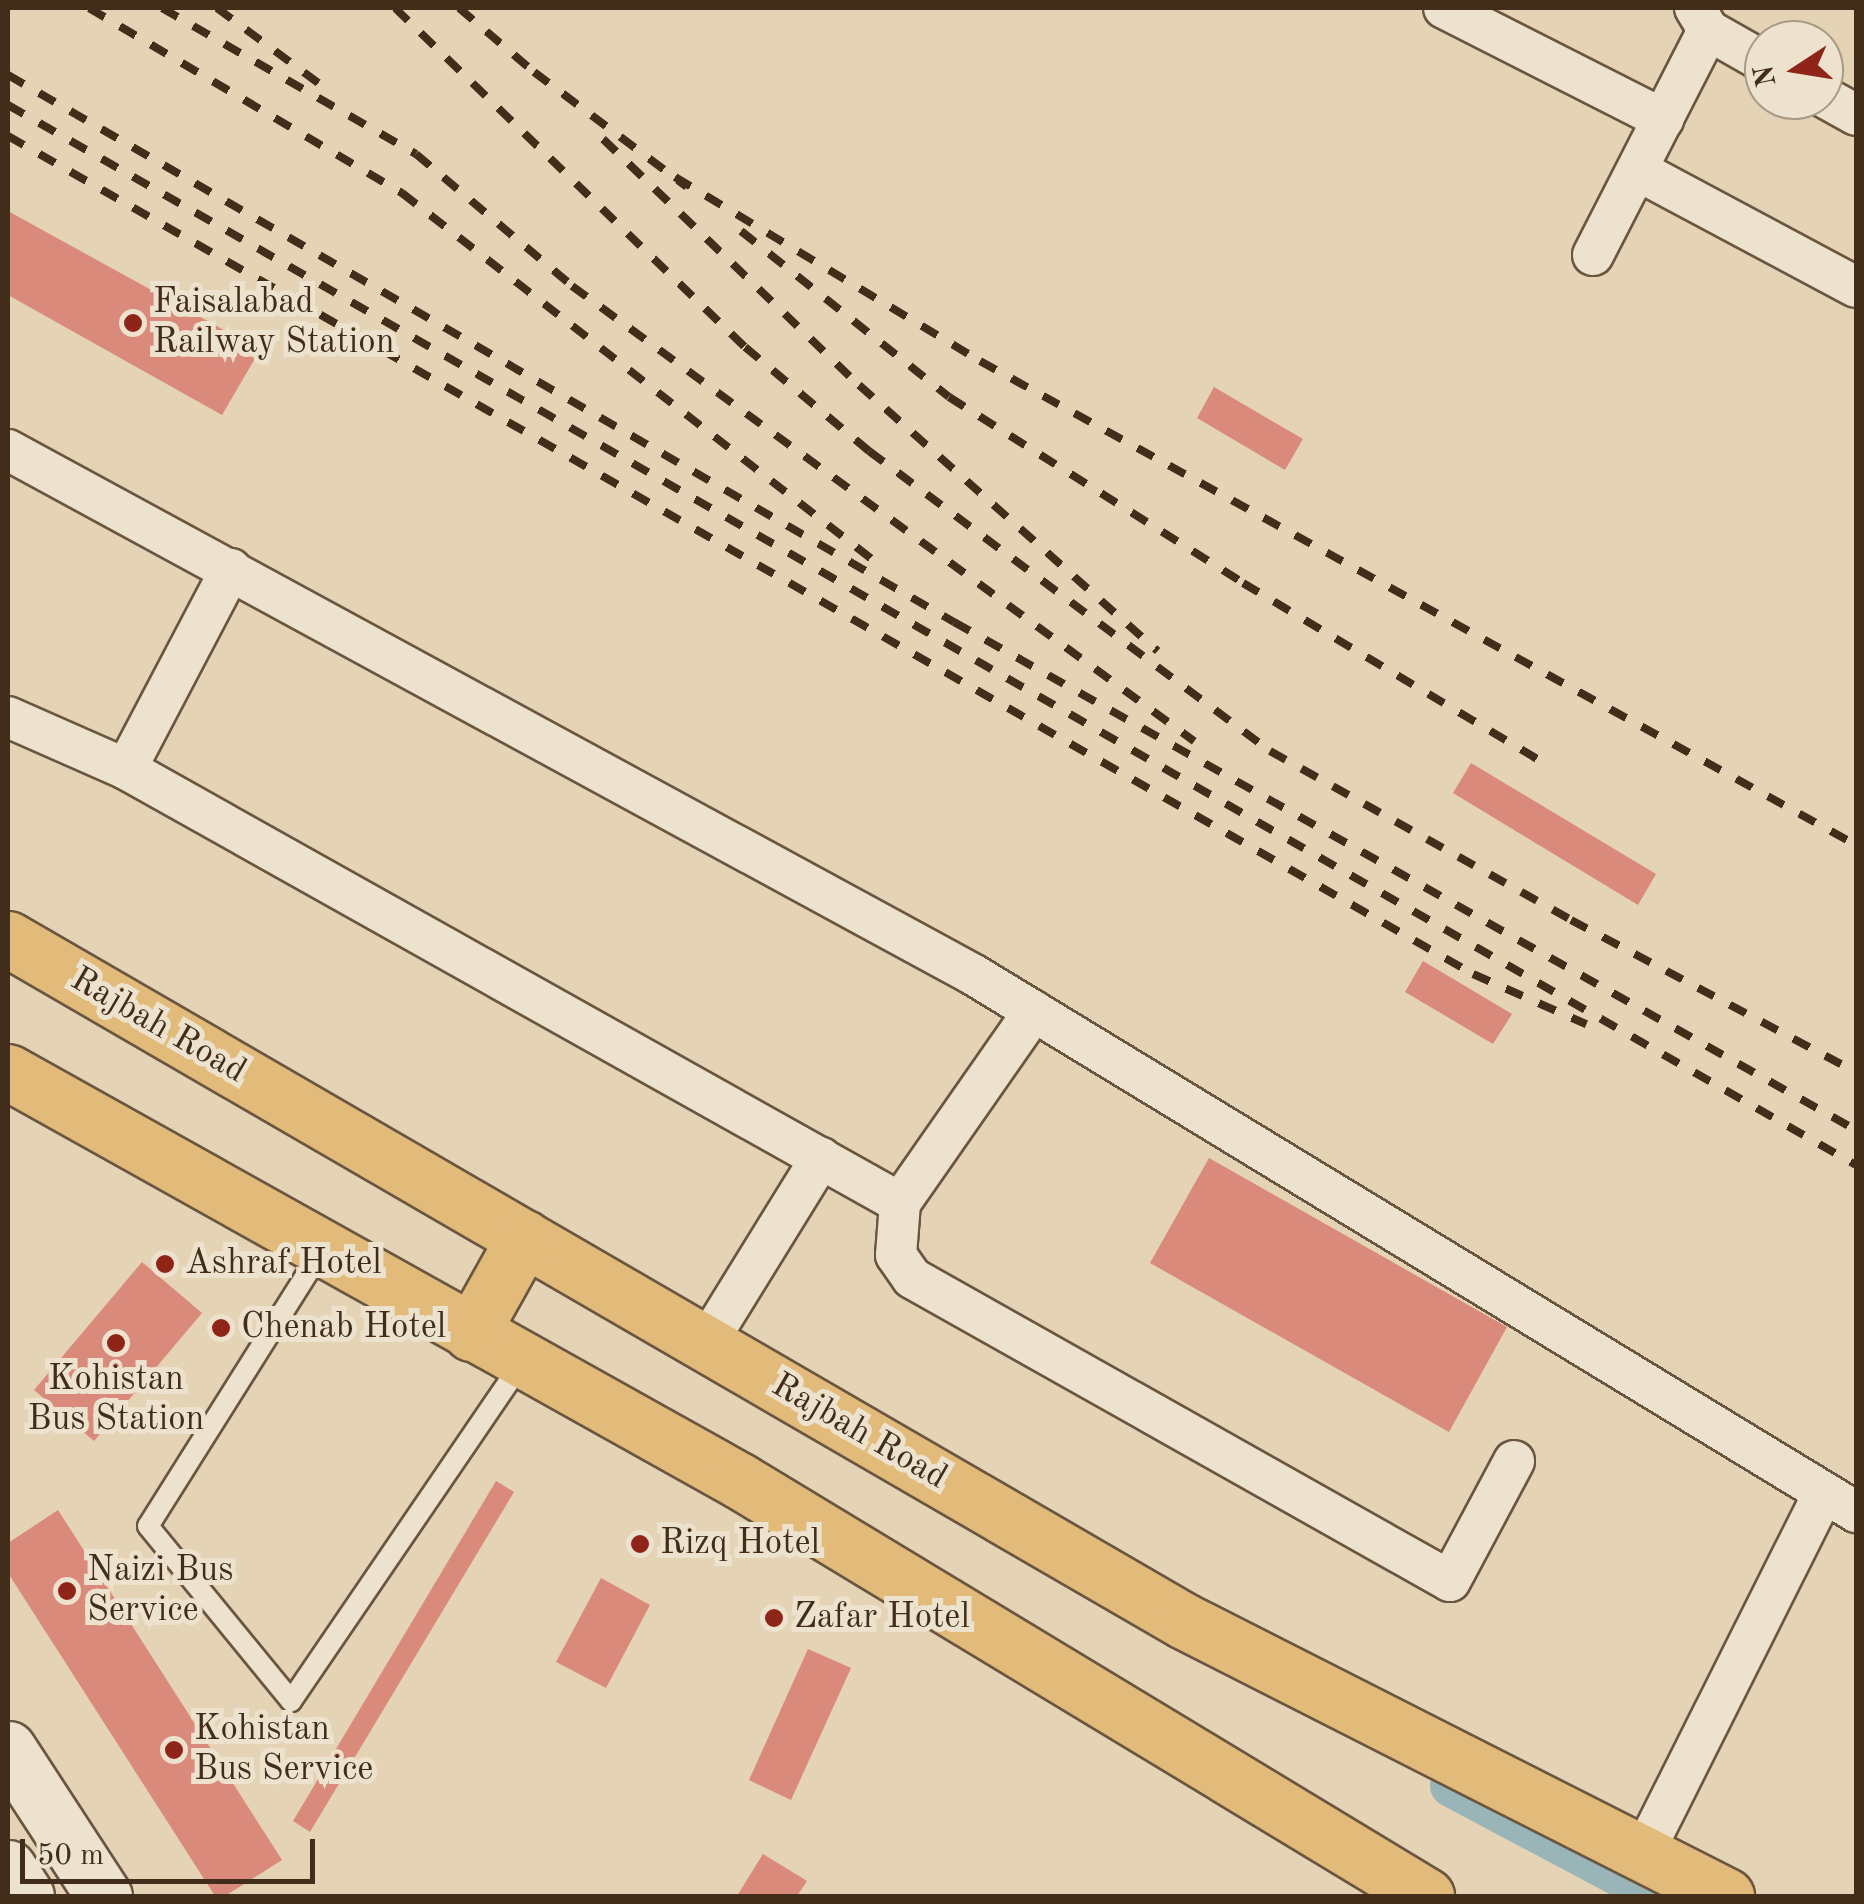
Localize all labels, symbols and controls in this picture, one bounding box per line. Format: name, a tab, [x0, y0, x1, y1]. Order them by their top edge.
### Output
north arrow	[1744, 20, 1844, 120]
text: N	[1751, 62, 1783, 89]
place label: Faisalabad Railway Station	[153, 282, 395, 364]
marker: Faisalabad Railway Station	[122, 312, 144, 334]
street label: Rajbah Road	[63, 959, 253, 1093]
place label: Ashraf Hotel	[185, 1243, 382, 1285]
marker: Ashraf Hotel	[154, 1253, 176, 1275]
place label: Chenab Hotel	[241, 1307, 446, 1349]
marker: Chenab Hotel	[210, 1317, 232, 1339]
marker: Kohistan Bus Station	[105, 1332, 127, 1354]
place label: Kohistan Bus Station	[27, 1359, 205, 1441]
street label: Rajbah Road	[764, 1365, 954, 1499]
place label: Rizq Hotel	[660, 1523, 820, 1565]
marker: Rizq Hotel	[629, 1533, 651, 1555]
place label: Naizi Bus Service	[87, 1550, 233, 1632]
marker: Naizi Bus Service	[56, 1580, 78, 1602]
place label: Zafar Hotel	[794, 1597, 970, 1639]
marker: Zafar Hotel	[763, 1607, 785, 1629]
place label: Kohistan Bus Service	[194, 1709, 373, 1791]
marker: Kohistan Bus Service	[163, 1739, 185, 1761]
scale bar	[25, 1819, 320, 1881]
text: 50 m	[37, 1841, 104, 1871]

